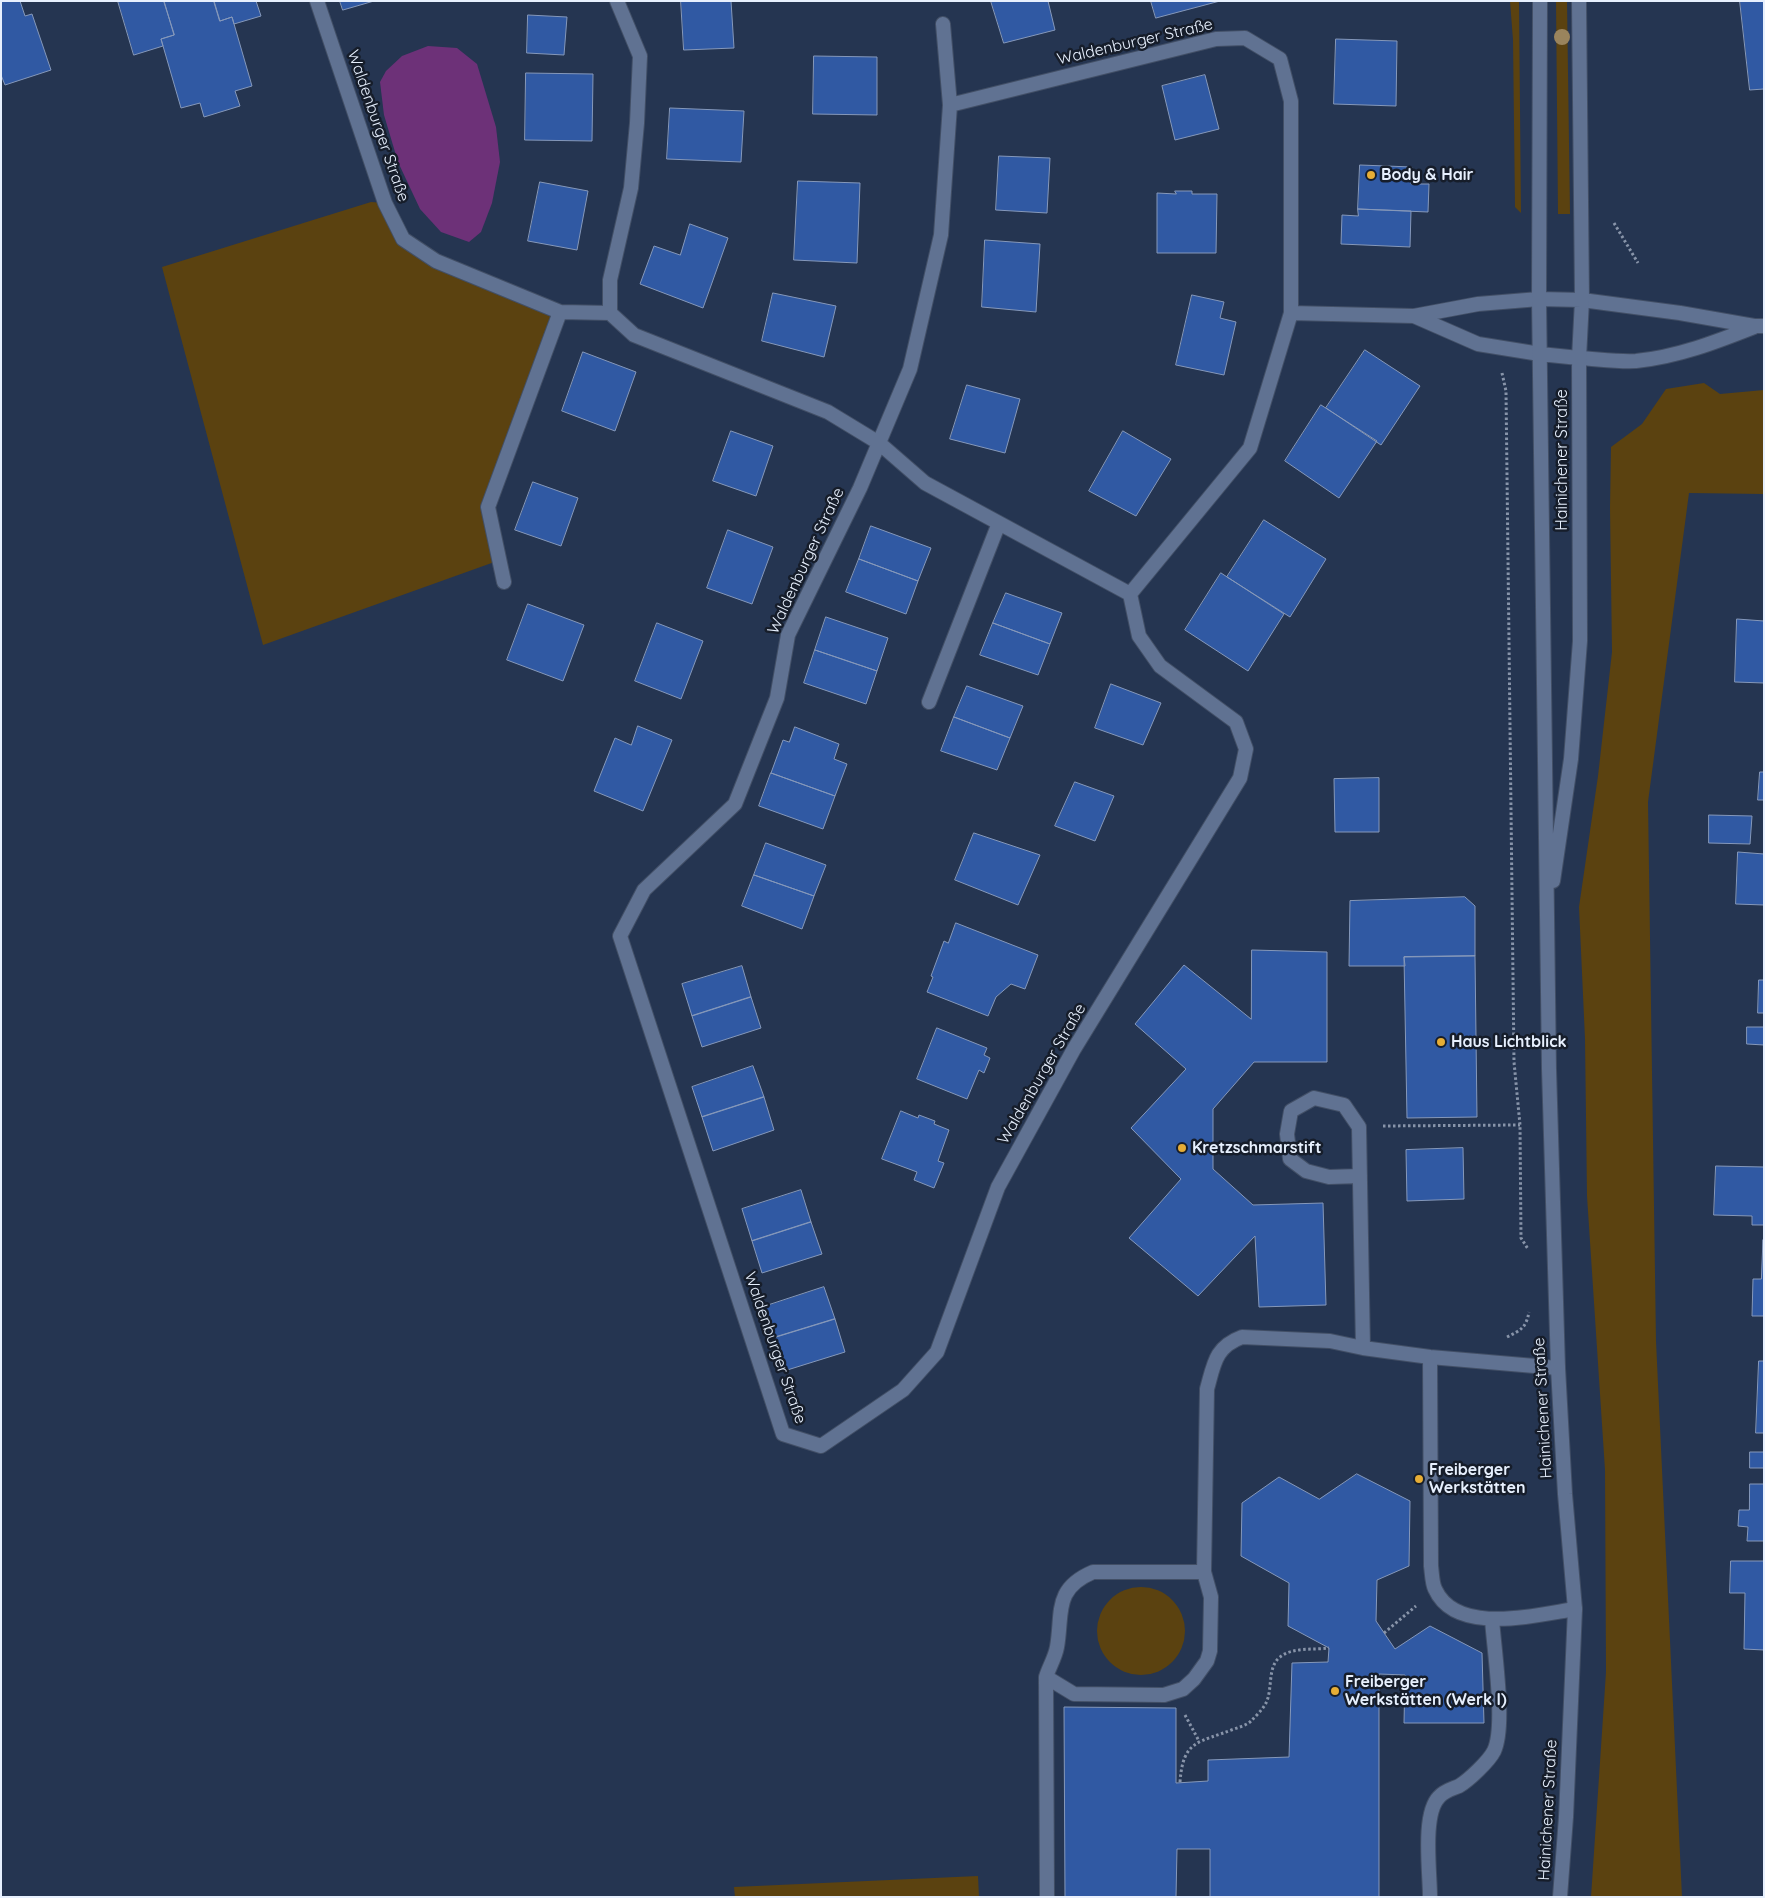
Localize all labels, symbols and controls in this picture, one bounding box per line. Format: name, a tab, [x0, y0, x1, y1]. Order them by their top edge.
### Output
street label: Waldenburger Straße	[1055, 15, 1215, 69]
street label: Waldenburger Straße	[343, 48, 413, 204]
place label: Body & Hair	[1381, 165, 1473, 185]
marker: Body & Hair	[1365, 169, 1377, 181]
street label: Hainichener Straße	[1552, 389, 1572, 531]
street label: Waldenburger Straße	[764, 485, 848, 637]
street label: Waldenburger Straße	[994, 1000, 1090, 1148]
place label: Haus Lichtblick	[1451, 1032, 1567, 1052]
marker: Haus Lichtblick	[1435, 1036, 1447, 1048]
place label: Kretzschmarstift	[1192, 1138, 1321, 1158]
marker: Kretzschmarstift	[1176, 1142, 1188, 1154]
street label: Waldenburger Straße	[740, 1270, 810, 1426]
street label: Hainichener Straße	[1530, 1337, 1556, 1479]
place label: Freiberger Werkstätten	[1429, 1460, 1526, 1498]
marker: Freiberger Werkstätten	[1413, 1473, 1425, 1485]
place label: Freiberger Werkstätten (Werk I)	[1345, 1672, 1507, 1710]
marker: Freiberger Werkstätten (Werk I)	[1329, 1685, 1341, 1697]
street label: Hainichener Straße	[1535, 1739, 1561, 1881]

